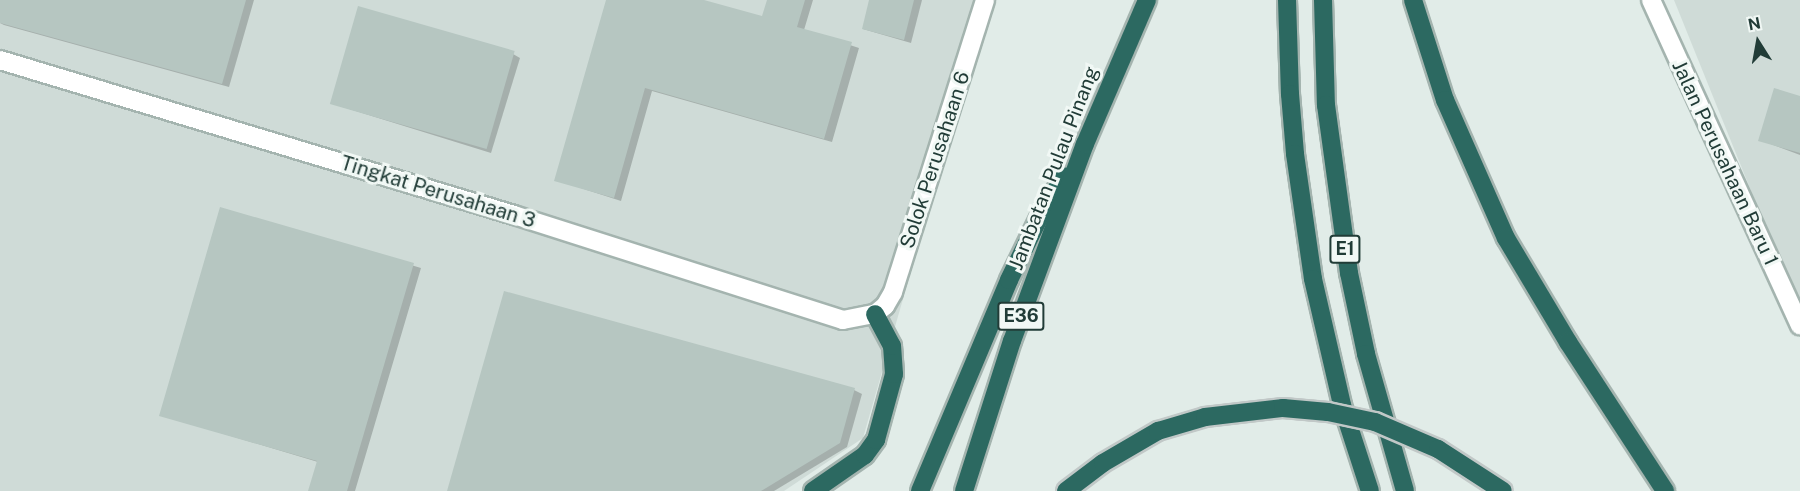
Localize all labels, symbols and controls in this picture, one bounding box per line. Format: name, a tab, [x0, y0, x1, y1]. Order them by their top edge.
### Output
north arrow	[1728, 12, 1788, 72]
text: N	[1747, 13, 1762, 34]
street label: Jalan Perusahaan Baru 1	[1667, 57, 1783, 269]
street label: Jambatan Pulau Pinang	[1004, 63, 1104, 273]
street label: Solok Perusahaan 6	[895, 68, 975, 252]
street label: Tingkat Perusahaan 3	[338, 151, 538, 233]
road number: E1	[1328, 234, 1362, 264]
road number: E36	[997, 301, 1045, 331]

